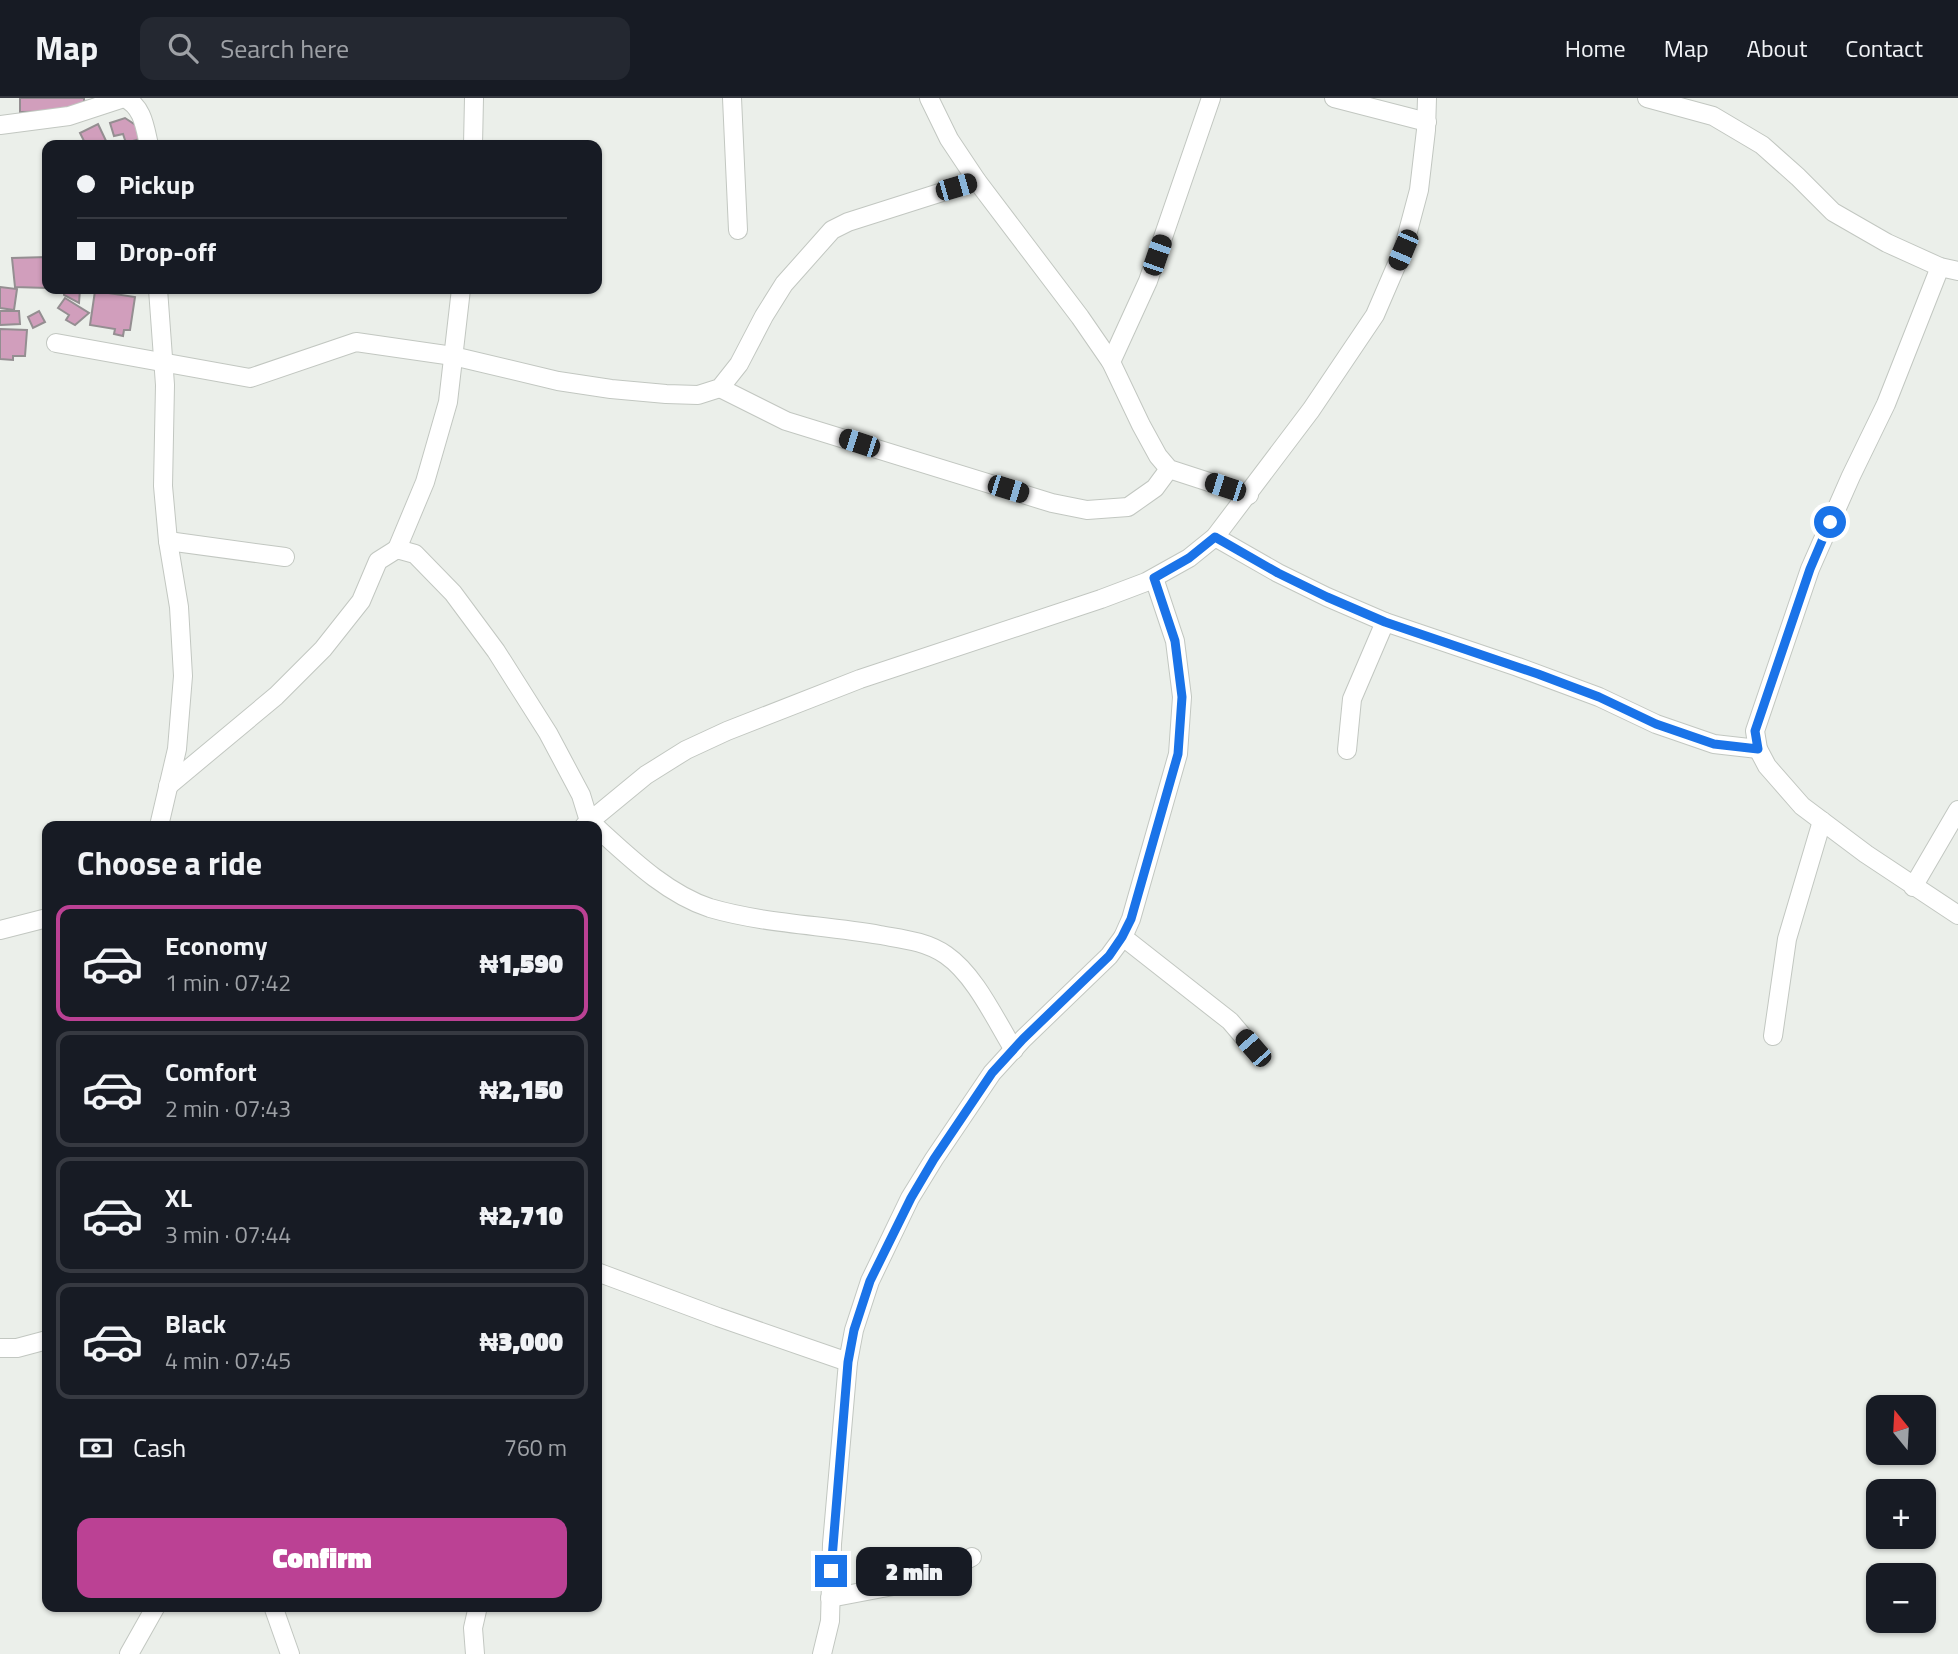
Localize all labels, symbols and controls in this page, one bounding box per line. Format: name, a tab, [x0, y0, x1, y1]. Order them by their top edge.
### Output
search box	[140, 17, 630, 80]
text: Map	[35, 23, 98, 73]
icon: search	[164, 29, 202, 67]
text: Search here	[220, 29, 349, 68]
text: Home	[1565, 30, 1626, 66]
text: Map	[1664, 30, 1709, 66]
text: About	[1747, 30, 1807, 66]
text: Contact	[1845, 30, 1923, 66]
text: Pickup	[119, 165, 195, 204]
car	[933, 171, 980, 203]
car	[1386, 227, 1421, 273]
text: Drop-off	[119, 232, 216, 271]
car	[1141, 232, 1174, 278]
car	[836, 427, 883, 459]
car	[1202, 471, 1249, 503]
car	[985, 473, 1032, 505]
route start	[1814, 506, 1846, 538]
text: Choose a ride	[77, 839, 262, 887]
text: Economy	[165, 926, 267, 965]
icon: car	[81, 932, 144, 995]
text: ₦1,590	[480, 944, 563, 983]
text: 1 min · 07:42	[165, 965, 291, 1000]
car	[1232, 1025, 1275, 1071]
text: Comfort	[165, 1052, 257, 1091]
icon: car	[81, 1058, 144, 1121]
text: ₦2,150	[480, 1070, 563, 1109]
text: 2 min · 07:43	[165, 1091, 291, 1126]
text: XL	[165, 1178, 192, 1217]
icon: car	[81, 1184, 144, 1247]
text: ₦2,710	[480, 1196, 563, 1235]
text: 3 min · 07:44	[165, 1217, 291, 1252]
text: Black	[165, 1304, 226, 1343]
icon: car	[81, 1310, 144, 1373]
text: ₦3,000	[480, 1322, 563, 1361]
text: 4 min · 07:45	[165, 1343, 291, 1378]
north arrow	[1866, 1395, 1936, 1465]
map controls	[1866, 1395, 1936, 1633]
text: Cash	[133, 1428, 186, 1467]
icon: cash	[77, 1429, 115, 1467]
text: 760 m	[504, 1430, 567, 1465]
button: +	[1866, 1479, 1936, 1549]
button: Confirm	[77, 1518, 567, 1598]
callout: 2 min	[856, 1546, 971, 1596]
text: 2 min	[885, 1554, 943, 1589]
route end	[815, 1555, 847, 1587]
button: −	[1866, 1563, 1936, 1633]

